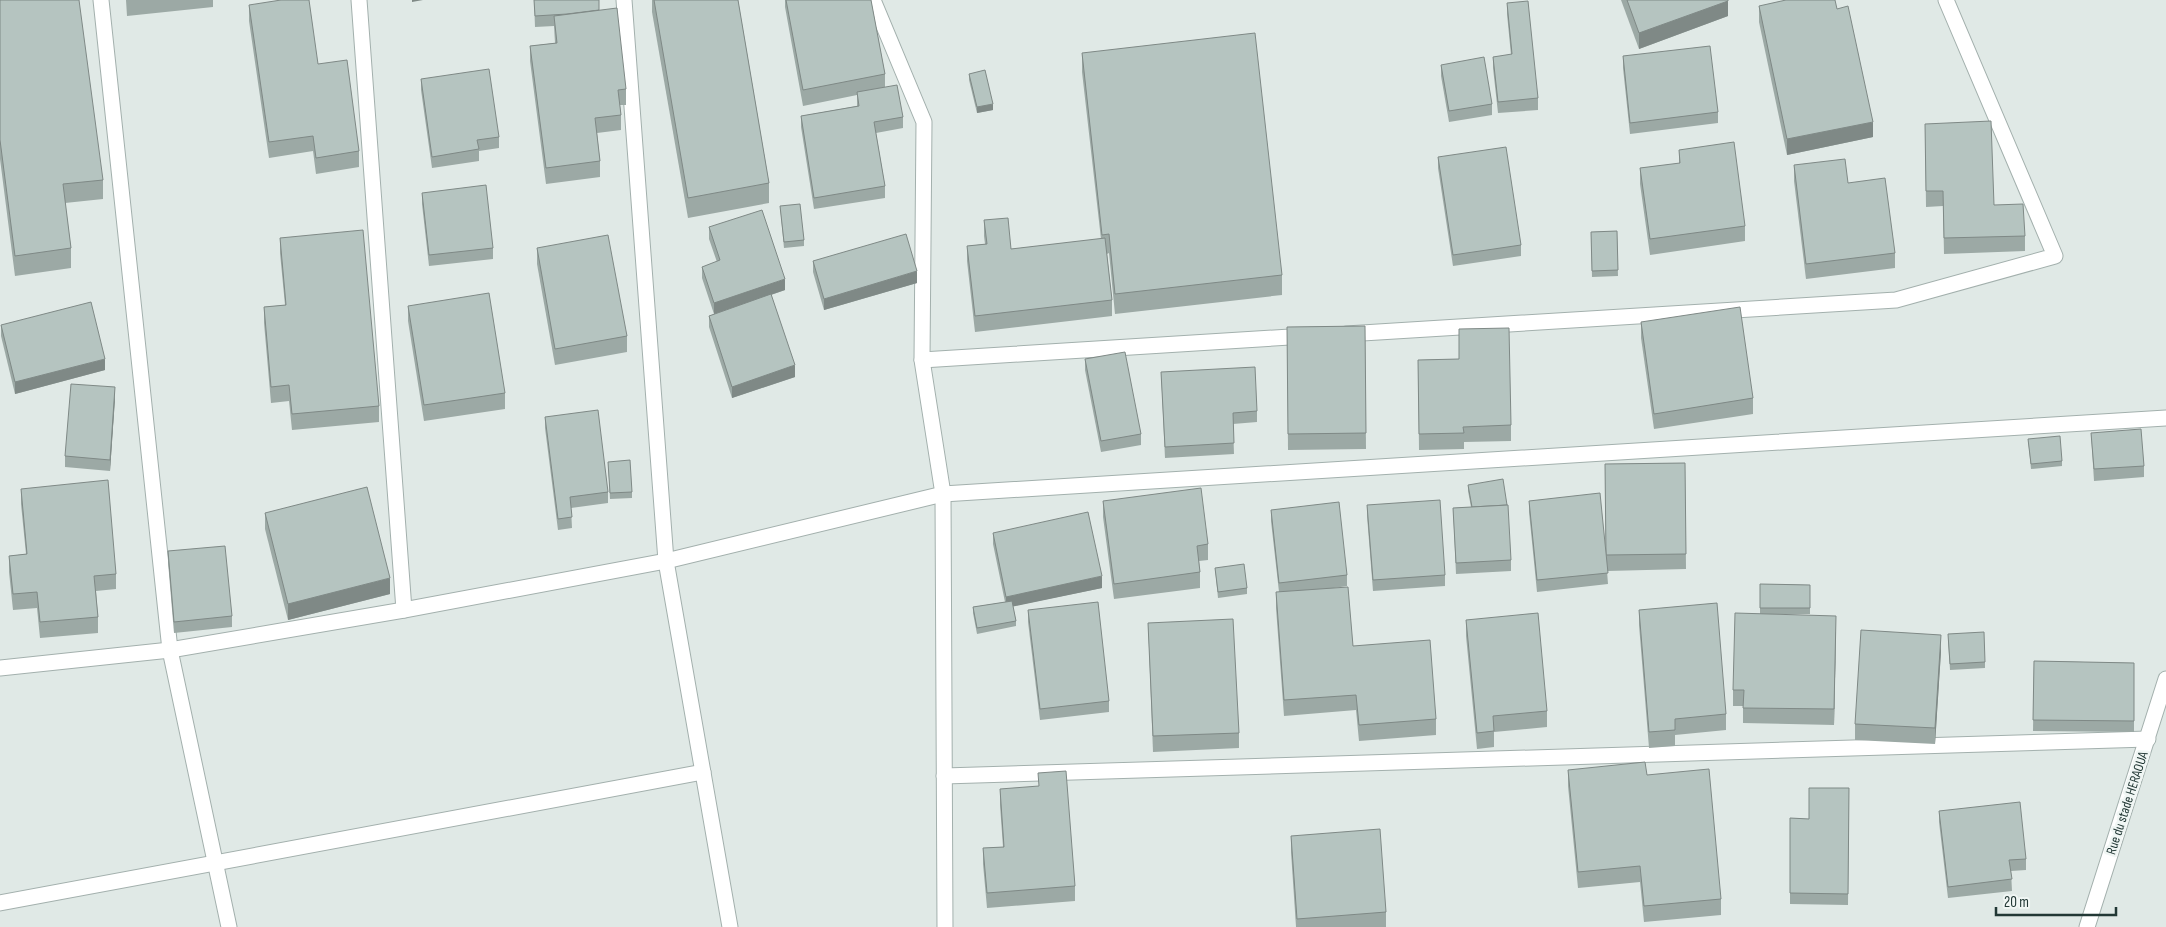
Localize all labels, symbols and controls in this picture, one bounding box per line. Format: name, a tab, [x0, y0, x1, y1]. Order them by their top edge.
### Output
street label: Rue du stade HERAOUA	[2102, 748, 2152, 857]
scale bar	[1996, 884, 2116, 916]
text: 20 m	[2004, 893, 2029, 912]

